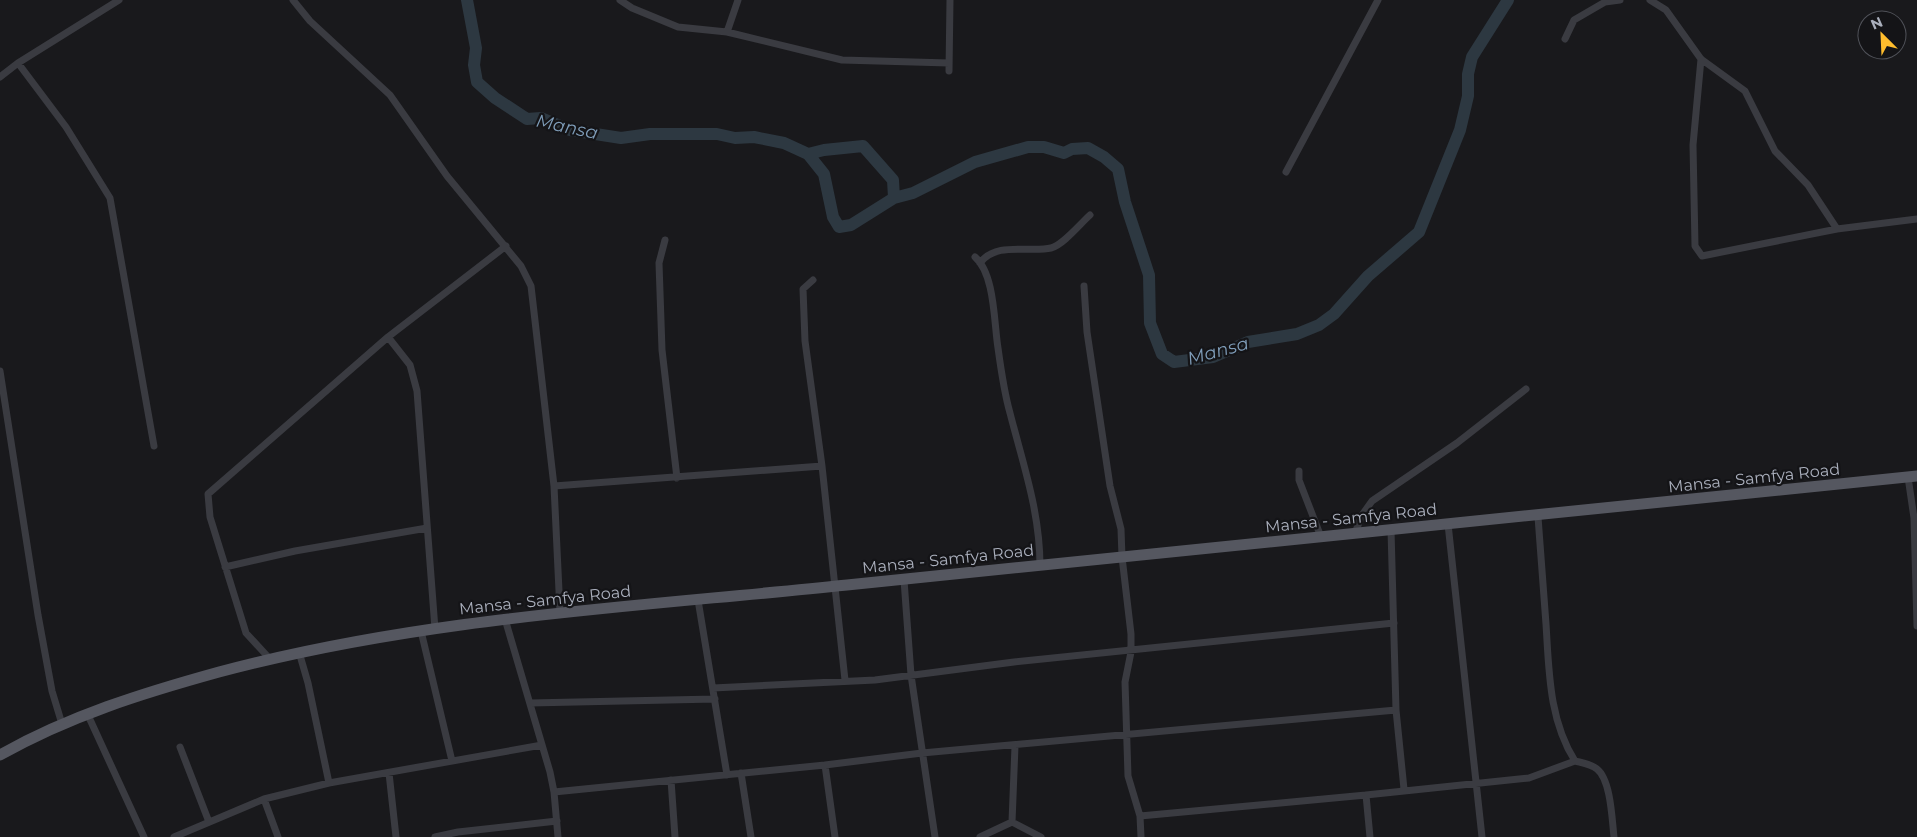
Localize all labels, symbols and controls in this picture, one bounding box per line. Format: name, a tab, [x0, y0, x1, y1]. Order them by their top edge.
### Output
north arrow	[1857, 10, 1907, 60]
text: N	[1868, 13, 1886, 34]
water label: Mansa	[534, 110, 600, 144]
water label: Mansa	[1185, 332, 1251, 370]
street label: Mansa - Samfya Road	[1667, 460, 1841, 496]
street label: Mansa - Samfya Road	[1264, 500, 1438, 536]
street label: Mansa - Samfya Road	[861, 541, 1035, 577]
street label: Mansa - Samfya Road	[458, 582, 632, 618]

